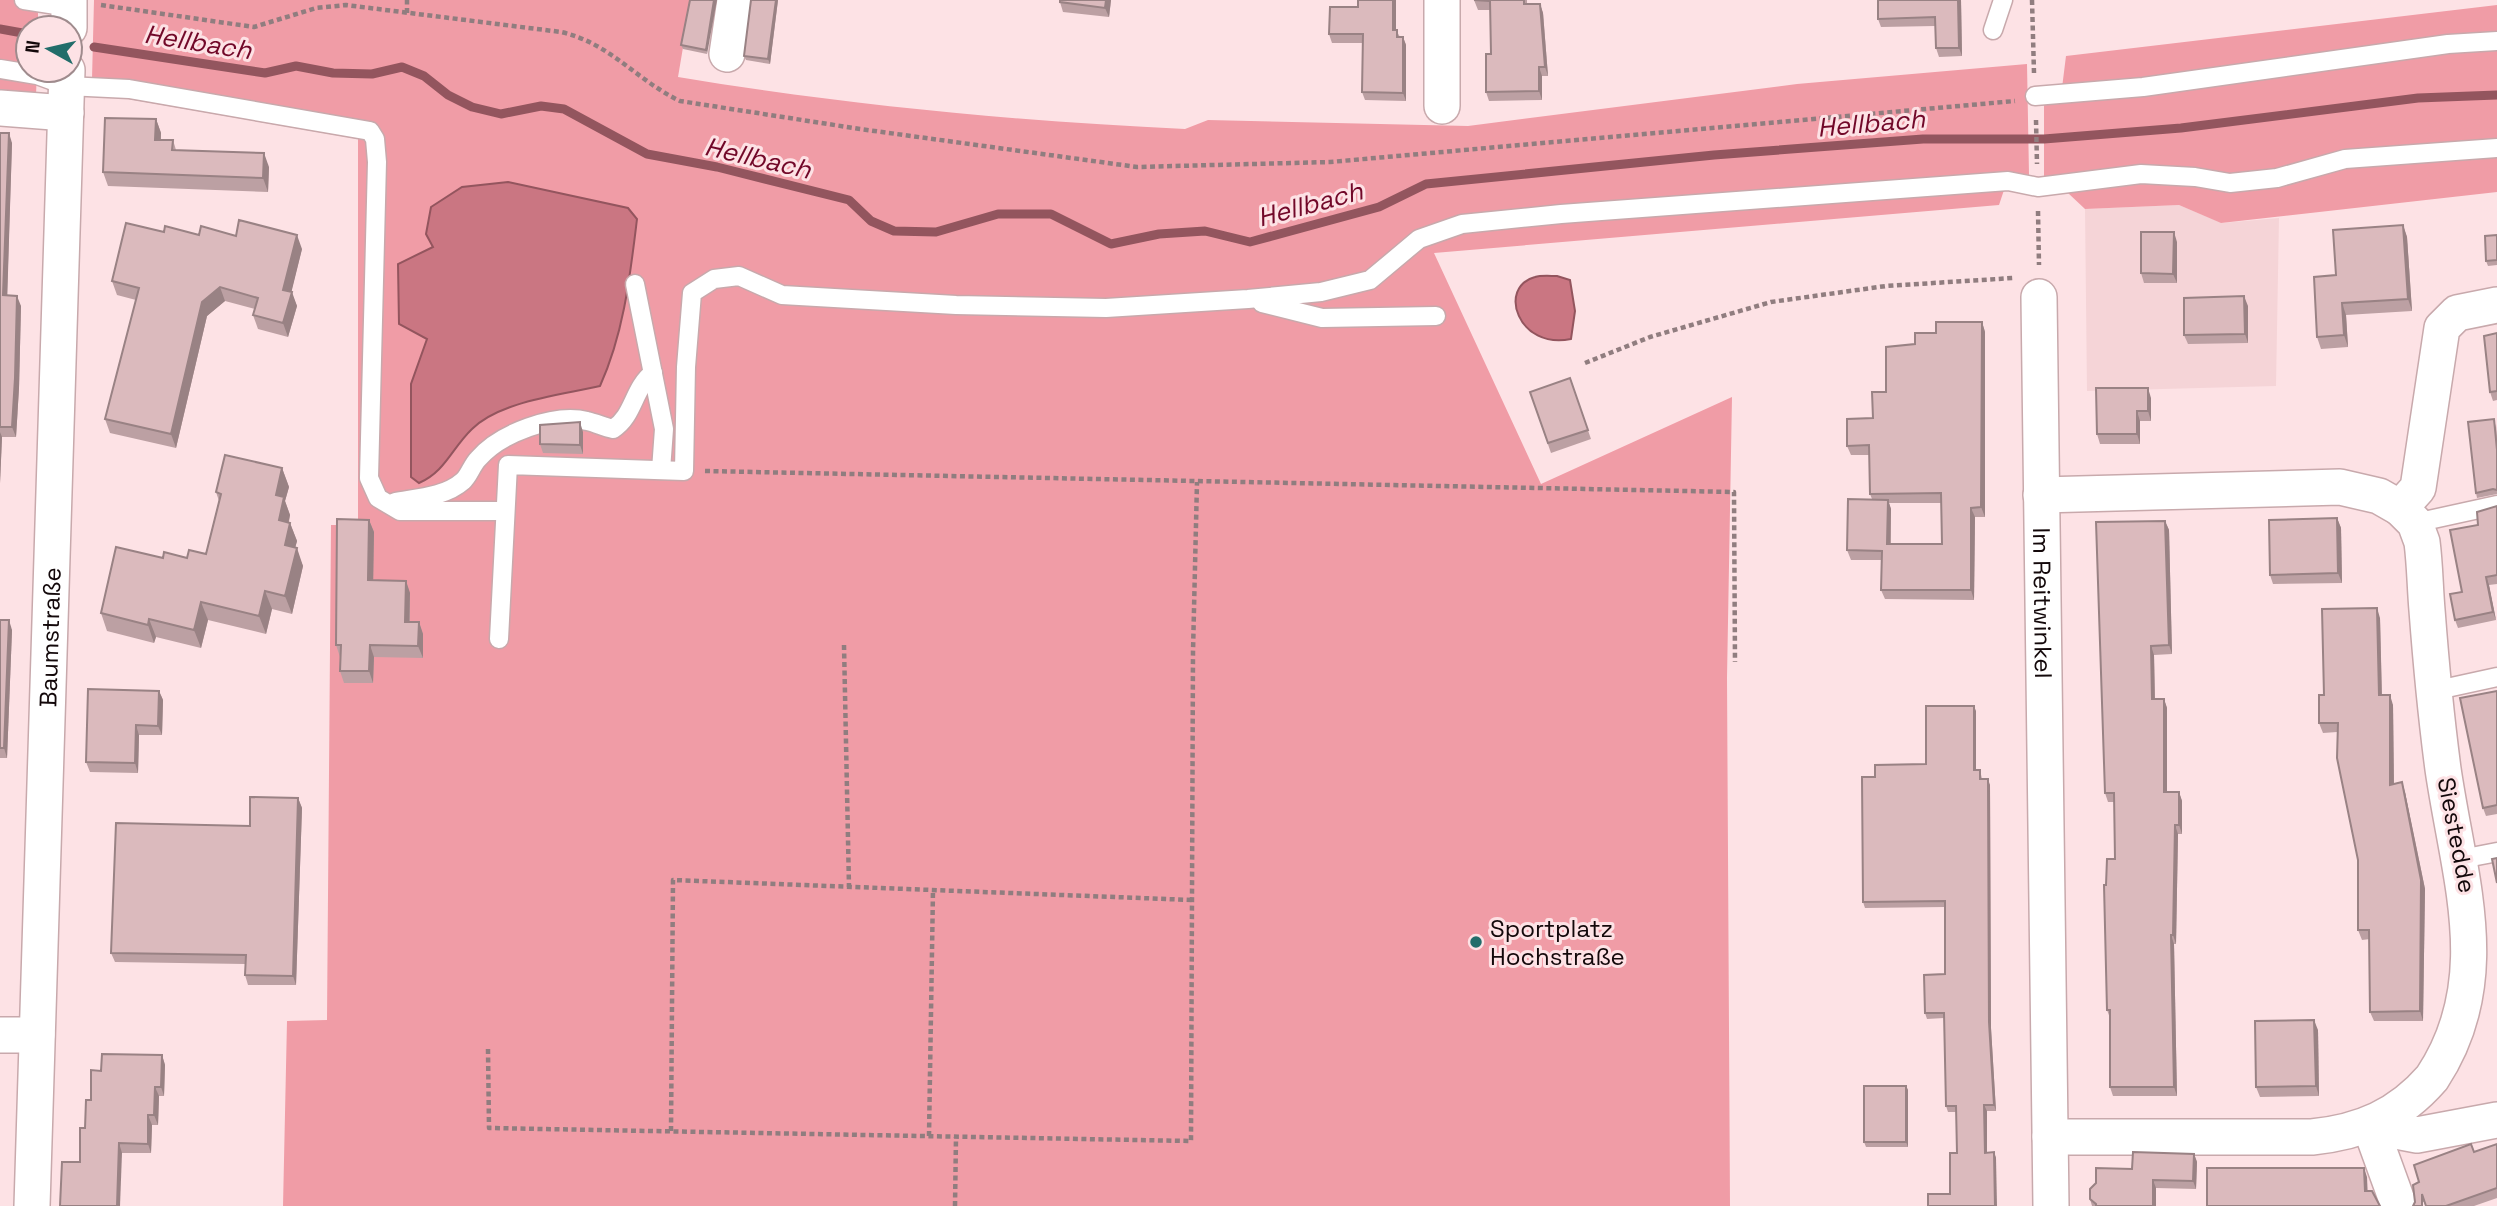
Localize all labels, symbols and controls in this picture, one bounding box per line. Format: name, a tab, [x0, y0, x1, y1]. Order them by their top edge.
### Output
north arrow	[14, 14, 84, 84]
water label: Hellbach	[142, 17, 255, 67]
text: N	[19, 39, 46, 55]
water label: Hellbach	[1816, 101, 1927, 145]
water label: Hellbach	[702, 129, 815, 187]
water label: Hellbach	[1253, 173, 1368, 234]
street label: Im Reitwinkel	[2027, 527, 2060, 679]
street label: Baumstraße	[32, 567, 67, 708]
street label: Siestedde	[2431, 775, 2483, 895]
place label: Sportplatz Hochstraße	[1490, 913, 1625, 972]
marker: Sportplatz Hochstraße	[1468, 934, 1484, 950]

